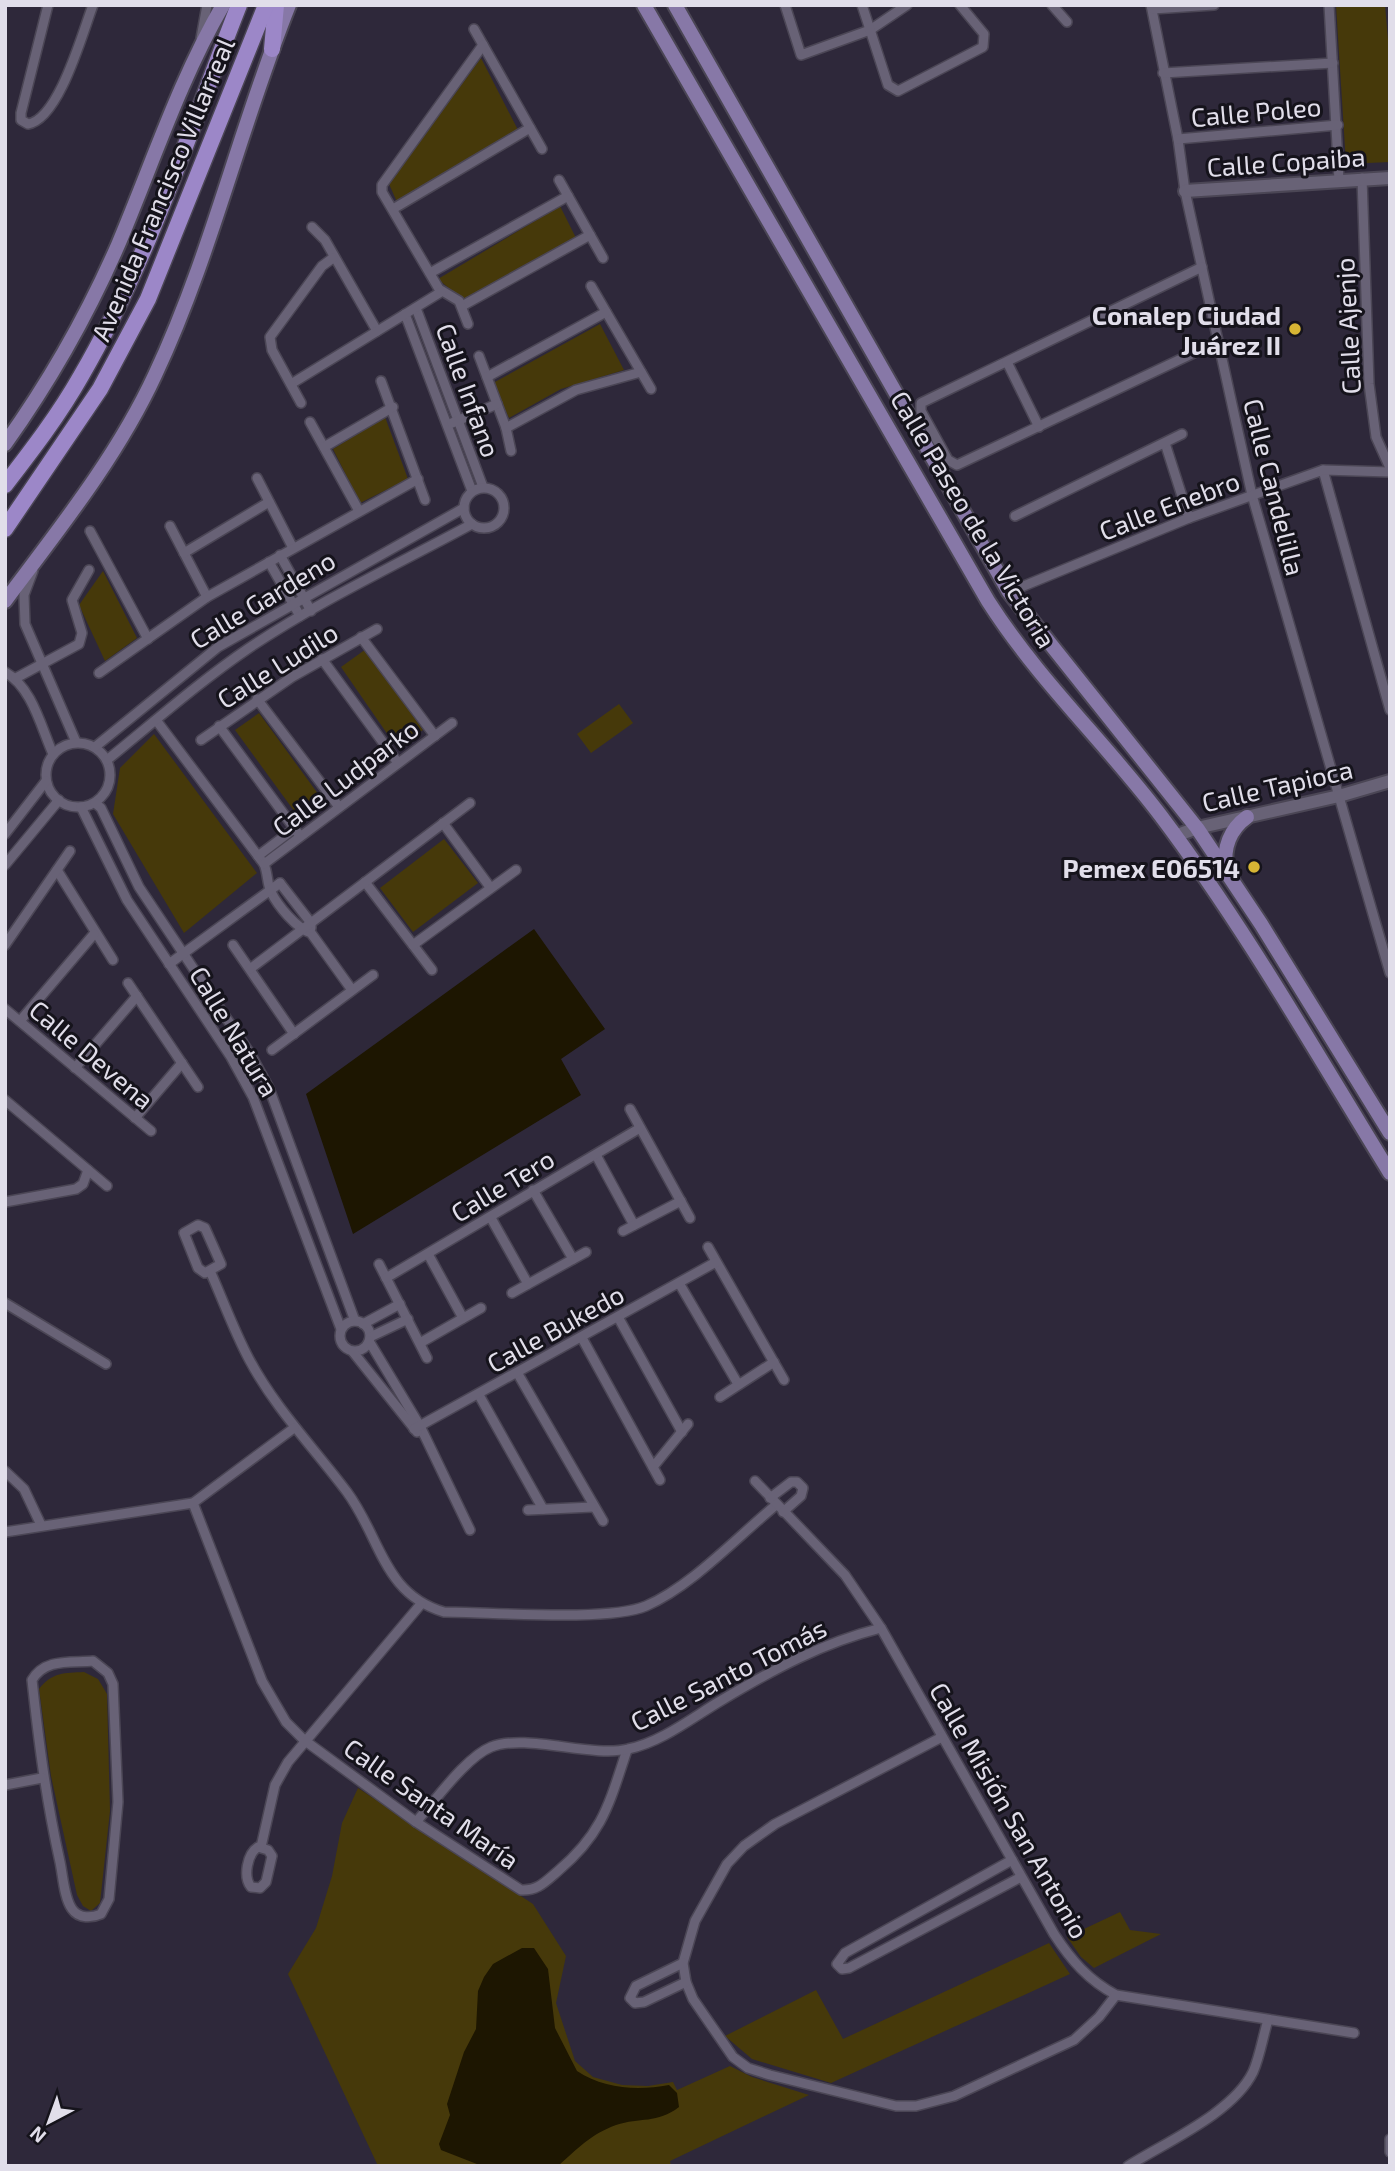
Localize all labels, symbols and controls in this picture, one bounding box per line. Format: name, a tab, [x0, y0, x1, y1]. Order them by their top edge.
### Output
street label: Avenida Francisco Villarreal	[84, 32, 240, 345]
street label: Calle Poleo	[1190, 90, 1322, 132]
street label: Calle Copaiba	[1206, 140, 1366, 182]
street label: Calle Ajenjo	[1328, 257, 1366, 395]
place label: Conalep Ciudad Juárez II	[1092, 299, 1281, 360]
street label: Calle Infano	[430, 319, 508, 461]
marker: Conalep Ciudad Juárez II	[1287, 321, 1303, 337]
street label: Calle Paseo de la Victoria	[885, 385, 1063, 653]
street label: Calle Candelilla	[1238, 395, 1312, 579]
street label: Calle Enebro	[1095, 464, 1243, 546]
street label: Calle Gardeno	[184, 544, 340, 654]
street label: Calle Ludilo	[211, 616, 343, 714]
street label: Calle Ludparko	[266, 712, 424, 842]
street label: Calle Tapioca	[1199, 753, 1355, 817]
place label: Pemex E06514	[1063, 852, 1240, 883]
marker: Pemex E06514	[1246, 859, 1262, 875]
street label: Calle Natura	[184, 960, 286, 1102]
street label: Calle Devena	[24, 993, 160, 1115]
street label: Calle Tero	[445, 1142, 559, 1228]
street label: Calle Bukedo	[481, 1278, 629, 1378]
street label: Calle Santo Tomás	[625, 1611, 831, 1737]
street label: Calle Misión San Antonio	[924, 1677, 1096, 1943]
street label: Calle Santa María	[339, 1731, 525, 1875]
north arrow	[14, 2087, 84, 2157]
text: N	[25, 2122, 50, 2148]

